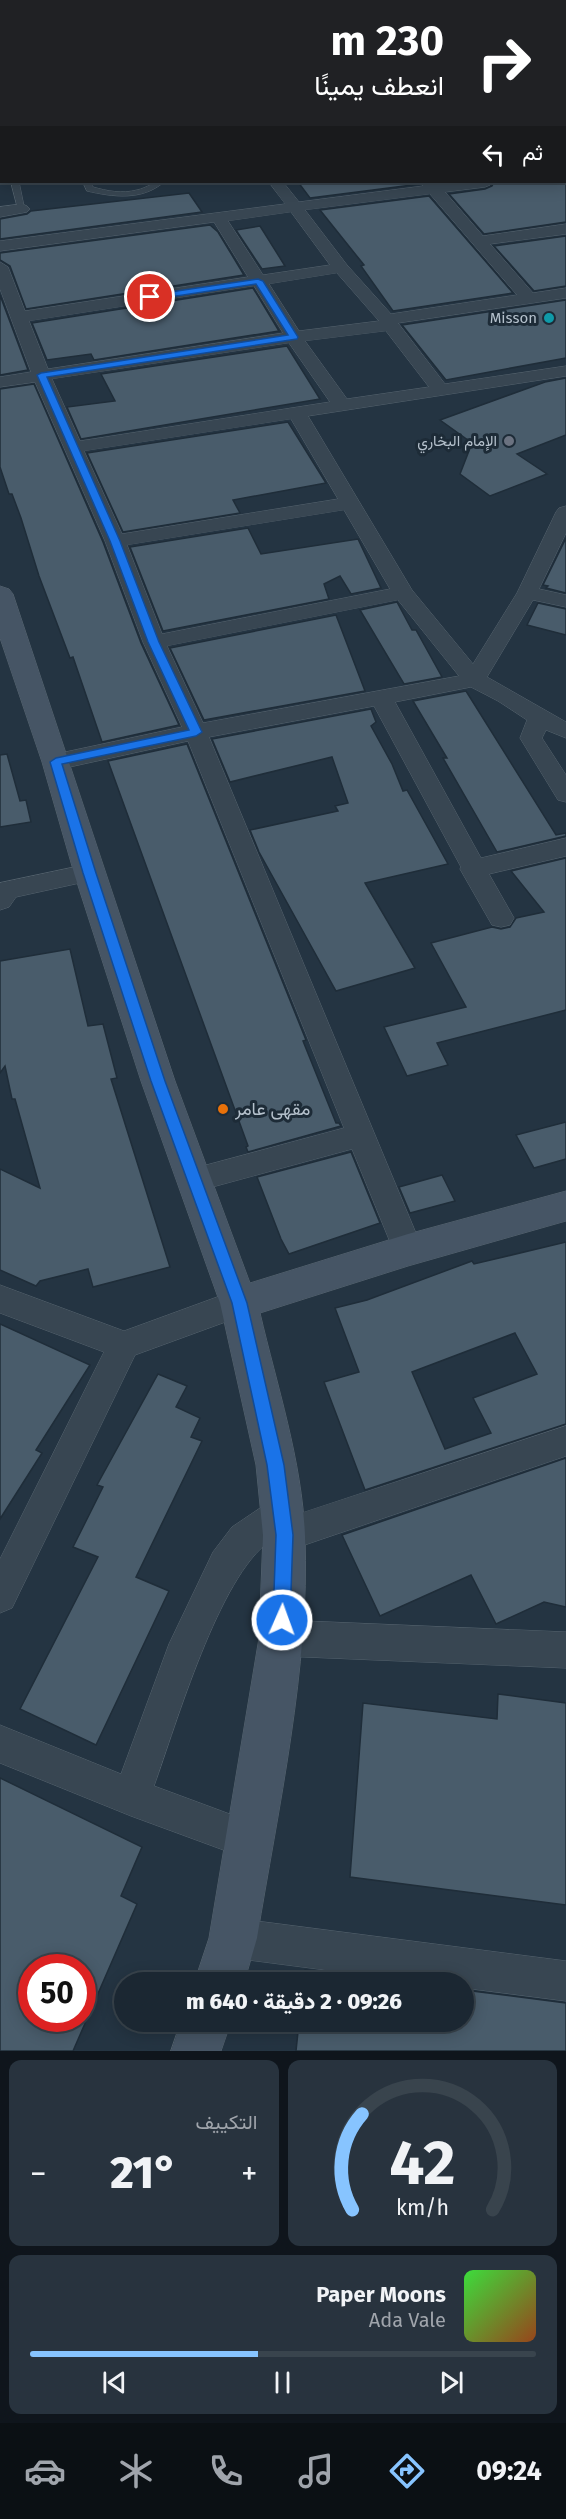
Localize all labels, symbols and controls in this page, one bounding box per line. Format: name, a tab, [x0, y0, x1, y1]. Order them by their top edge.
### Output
text: 230 m	[331, 16, 444, 66]
icon: right	[465, 24, 543, 102]
text: انعطف يمينًا	[314, 70, 444, 102]
icon: left	[477, 138, 510, 171]
text: ثم	[522, 139, 543, 166]
pin	[124, 271, 175, 322]
icon: arrive	[133, 280, 166, 313]
place label: Misson	[490, 309, 537, 327]
marker: Misson	[542, 311, 556, 325]
place label: الإمام البخاري	[417, 432, 497, 454]
marker: الإمام البخاري	[502, 434, 516, 448]
place label: مقهى عامر	[234, 1098, 310, 1120]
marker: مقهى عامر	[216, 1102, 230, 1116]
position arrow	[250, 1588, 314, 1652]
speed limit sign: 50	[18, 1954, 96, 2032]
text: 09:26 · 2 دقيقة · 640 m	[186, 1988, 402, 2015]
text: التكييف	[195, 2110, 258, 2134]
text: 42	[389, 2126, 455, 2201]
text: 21°	[110, 2146, 177, 2200]
text: −	[30, 2154, 47, 2194]
text: +	[241, 2154, 258, 2194]
text: km/h	[396, 2195, 449, 2221]
text: Paper Moons	[316, 2281, 446, 2308]
text: Ada Vale	[369, 2308, 446, 2332]
icon: previous	[98, 2366, 131, 2399]
icon: pause	[266, 2366, 299, 2399]
icon: next	[435, 2366, 468, 2399]
icon: car	[24, 2450, 66, 2492]
icon: climate	[115, 2450, 157, 2492]
icon: phone	[205, 2450, 247, 2492]
icon: music	[295, 2450, 337, 2492]
icon: directions	[386, 2450, 428, 2492]
text: 09:24	[476, 2455, 542, 2487]

